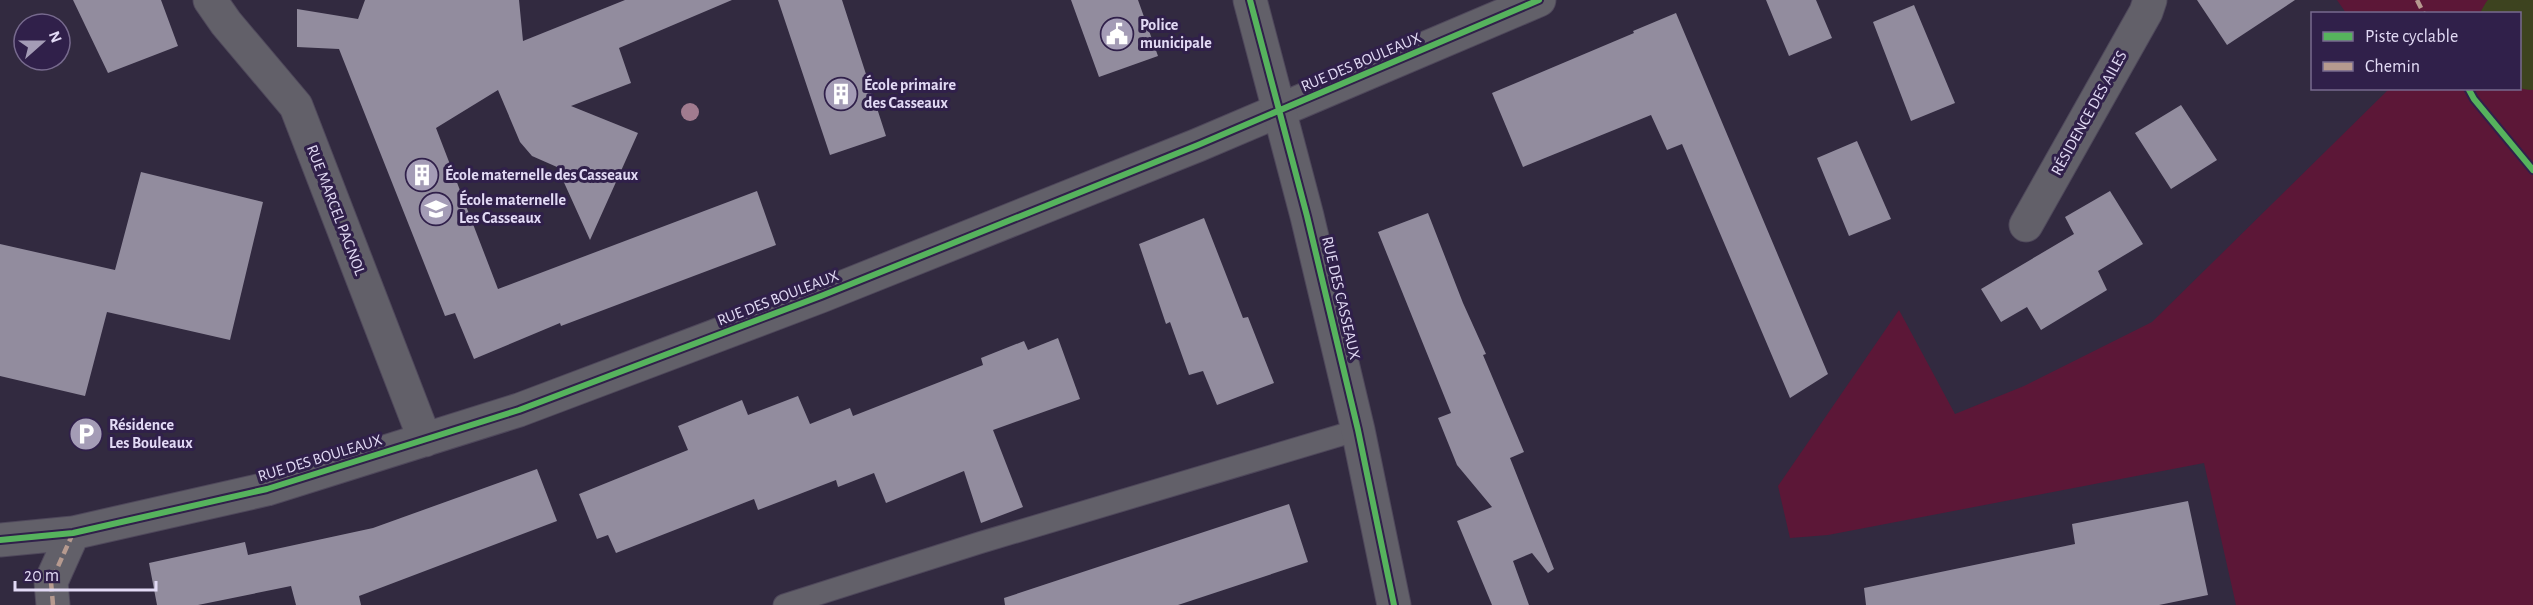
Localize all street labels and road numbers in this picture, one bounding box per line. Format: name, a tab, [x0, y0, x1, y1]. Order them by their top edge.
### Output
street label: RUE DES BOULEAUX	[1299, 29, 1424, 95]
street label: RÉSIDENCE DES AILES	[2046, 47, 2130, 178]
street label: RUE MARCEL PAGNOL	[304, 142, 368, 278]
street label: RUE DES CASSEAUX	[1319, 235, 1363, 362]
street label: RUE DES BOULEAUX	[715, 267, 841, 329]
street label: RUE DES BOULEAUX	[256, 431, 384, 484]

